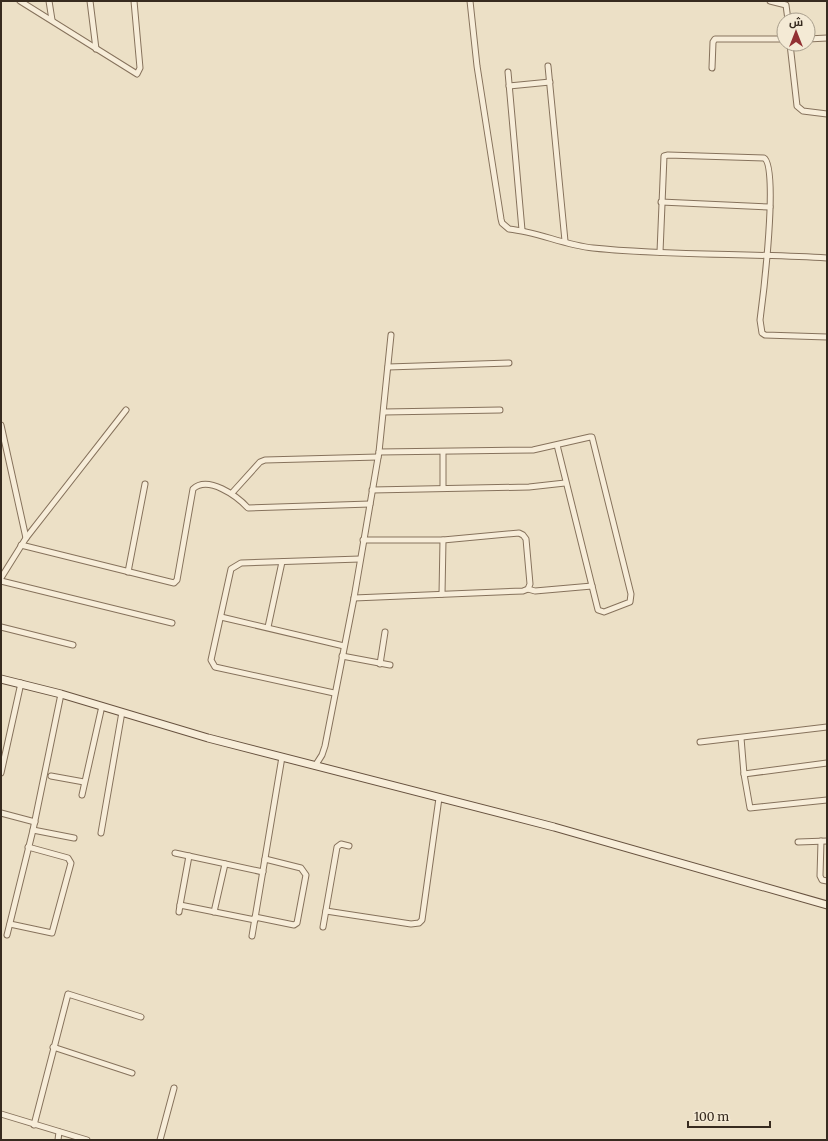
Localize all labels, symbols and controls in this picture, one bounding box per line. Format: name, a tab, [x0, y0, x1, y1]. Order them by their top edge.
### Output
north arrow	[776, 12, 816, 52]
text: ش	[789, 15, 803, 29]
scale bar	[688, 1103, 770, 1129]
text: 100 m	[694, 1109, 729, 1124]

